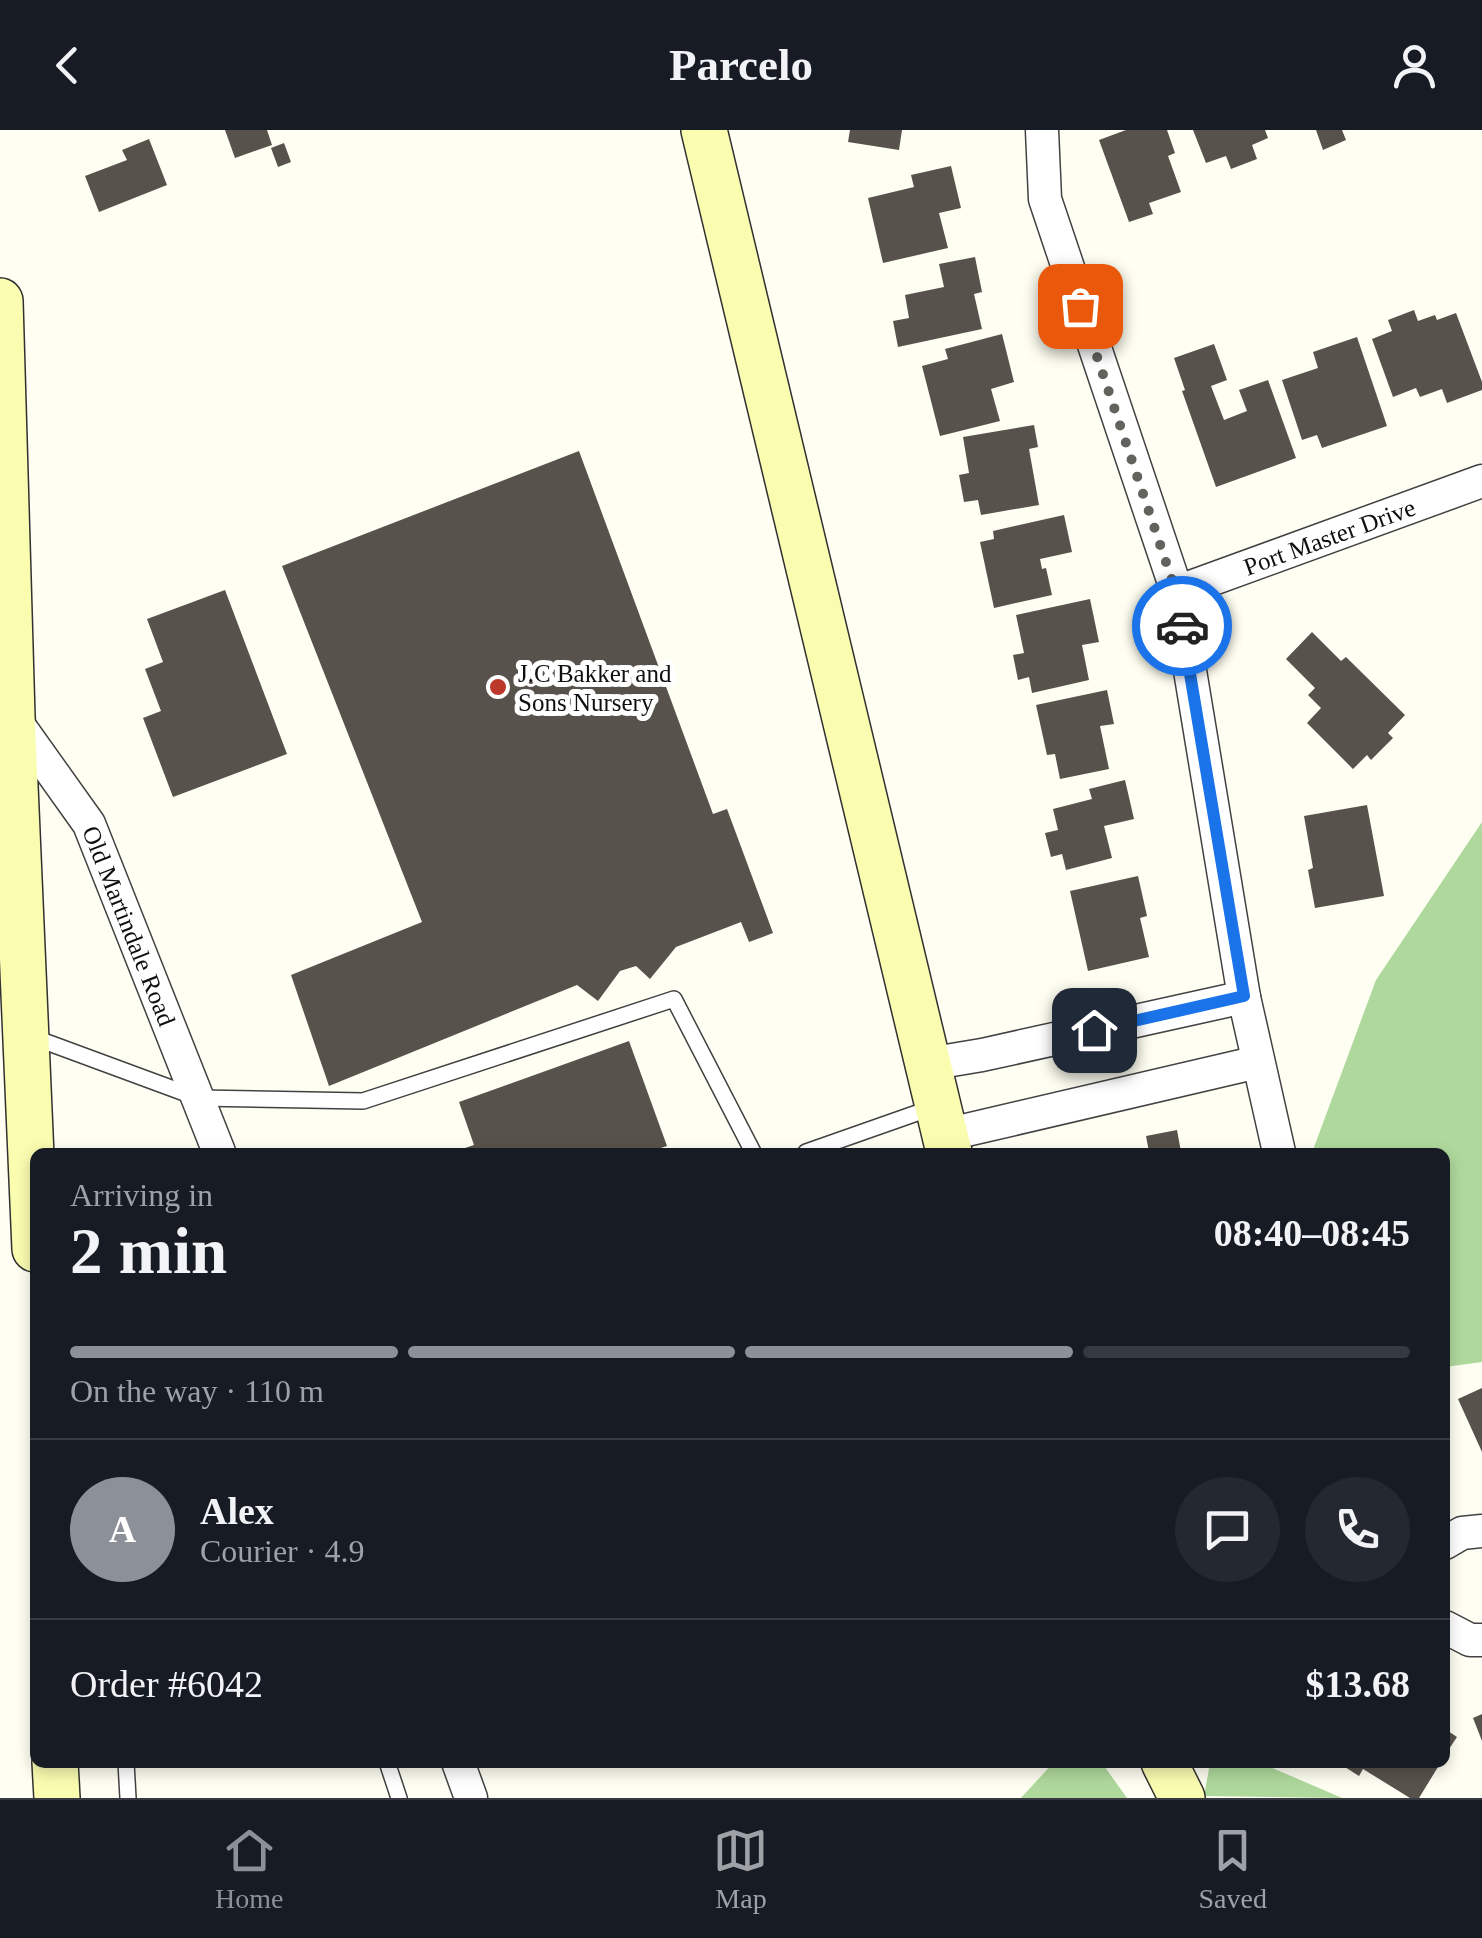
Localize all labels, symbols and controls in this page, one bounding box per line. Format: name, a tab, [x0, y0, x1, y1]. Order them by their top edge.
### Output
icon: back	[40, 38, 95, 93]
icon: person	[1387, 38, 1442, 93]
text: Parcelo	[669, 40, 813, 90]
pin	[1038, 264, 1123, 349]
icon: bag	[1053, 279, 1108, 334]
street label: Port Master Drive	[1240, 493, 1419, 581]
courier	[1132, 576, 1232, 676]
icon: car	[1155, 599, 1210, 654]
place label: J.C Bakker and Sons Nursery	[518, 660, 672, 716]
marker: J.C Bakker and Sons Nursery	[487, 676, 509, 698]
street label: Old Martindale Road	[77, 822, 181, 1030]
pin	[1052, 988, 1137, 1073]
icon: home	[1067, 1003, 1122, 1058]
text: Arriving in	[70, 1177, 213, 1213]
text: 08:40–08:45	[1214, 1212, 1410, 1254]
text: 2 min	[70, 1215, 227, 1287]
text: On the way · 110 m	[70, 1373, 324, 1409]
button: chat	[1175, 1477, 1280, 1582]
button: phone	[1305, 1477, 1410, 1582]
text: Alex	[200, 1490, 274, 1532]
text: A	[109, 1508, 136, 1550]
text: Courier · 4.9	[200, 1533, 364, 1569]
text: Order #6042	[70, 1663, 263, 1705]
text: $13.68	[1306, 1663, 1410, 1705]
tab: Home	[215, 1823, 283, 1915]
tab: Map	[713, 1823, 768, 1915]
tab: Saved	[1199, 1823, 1267, 1915]

